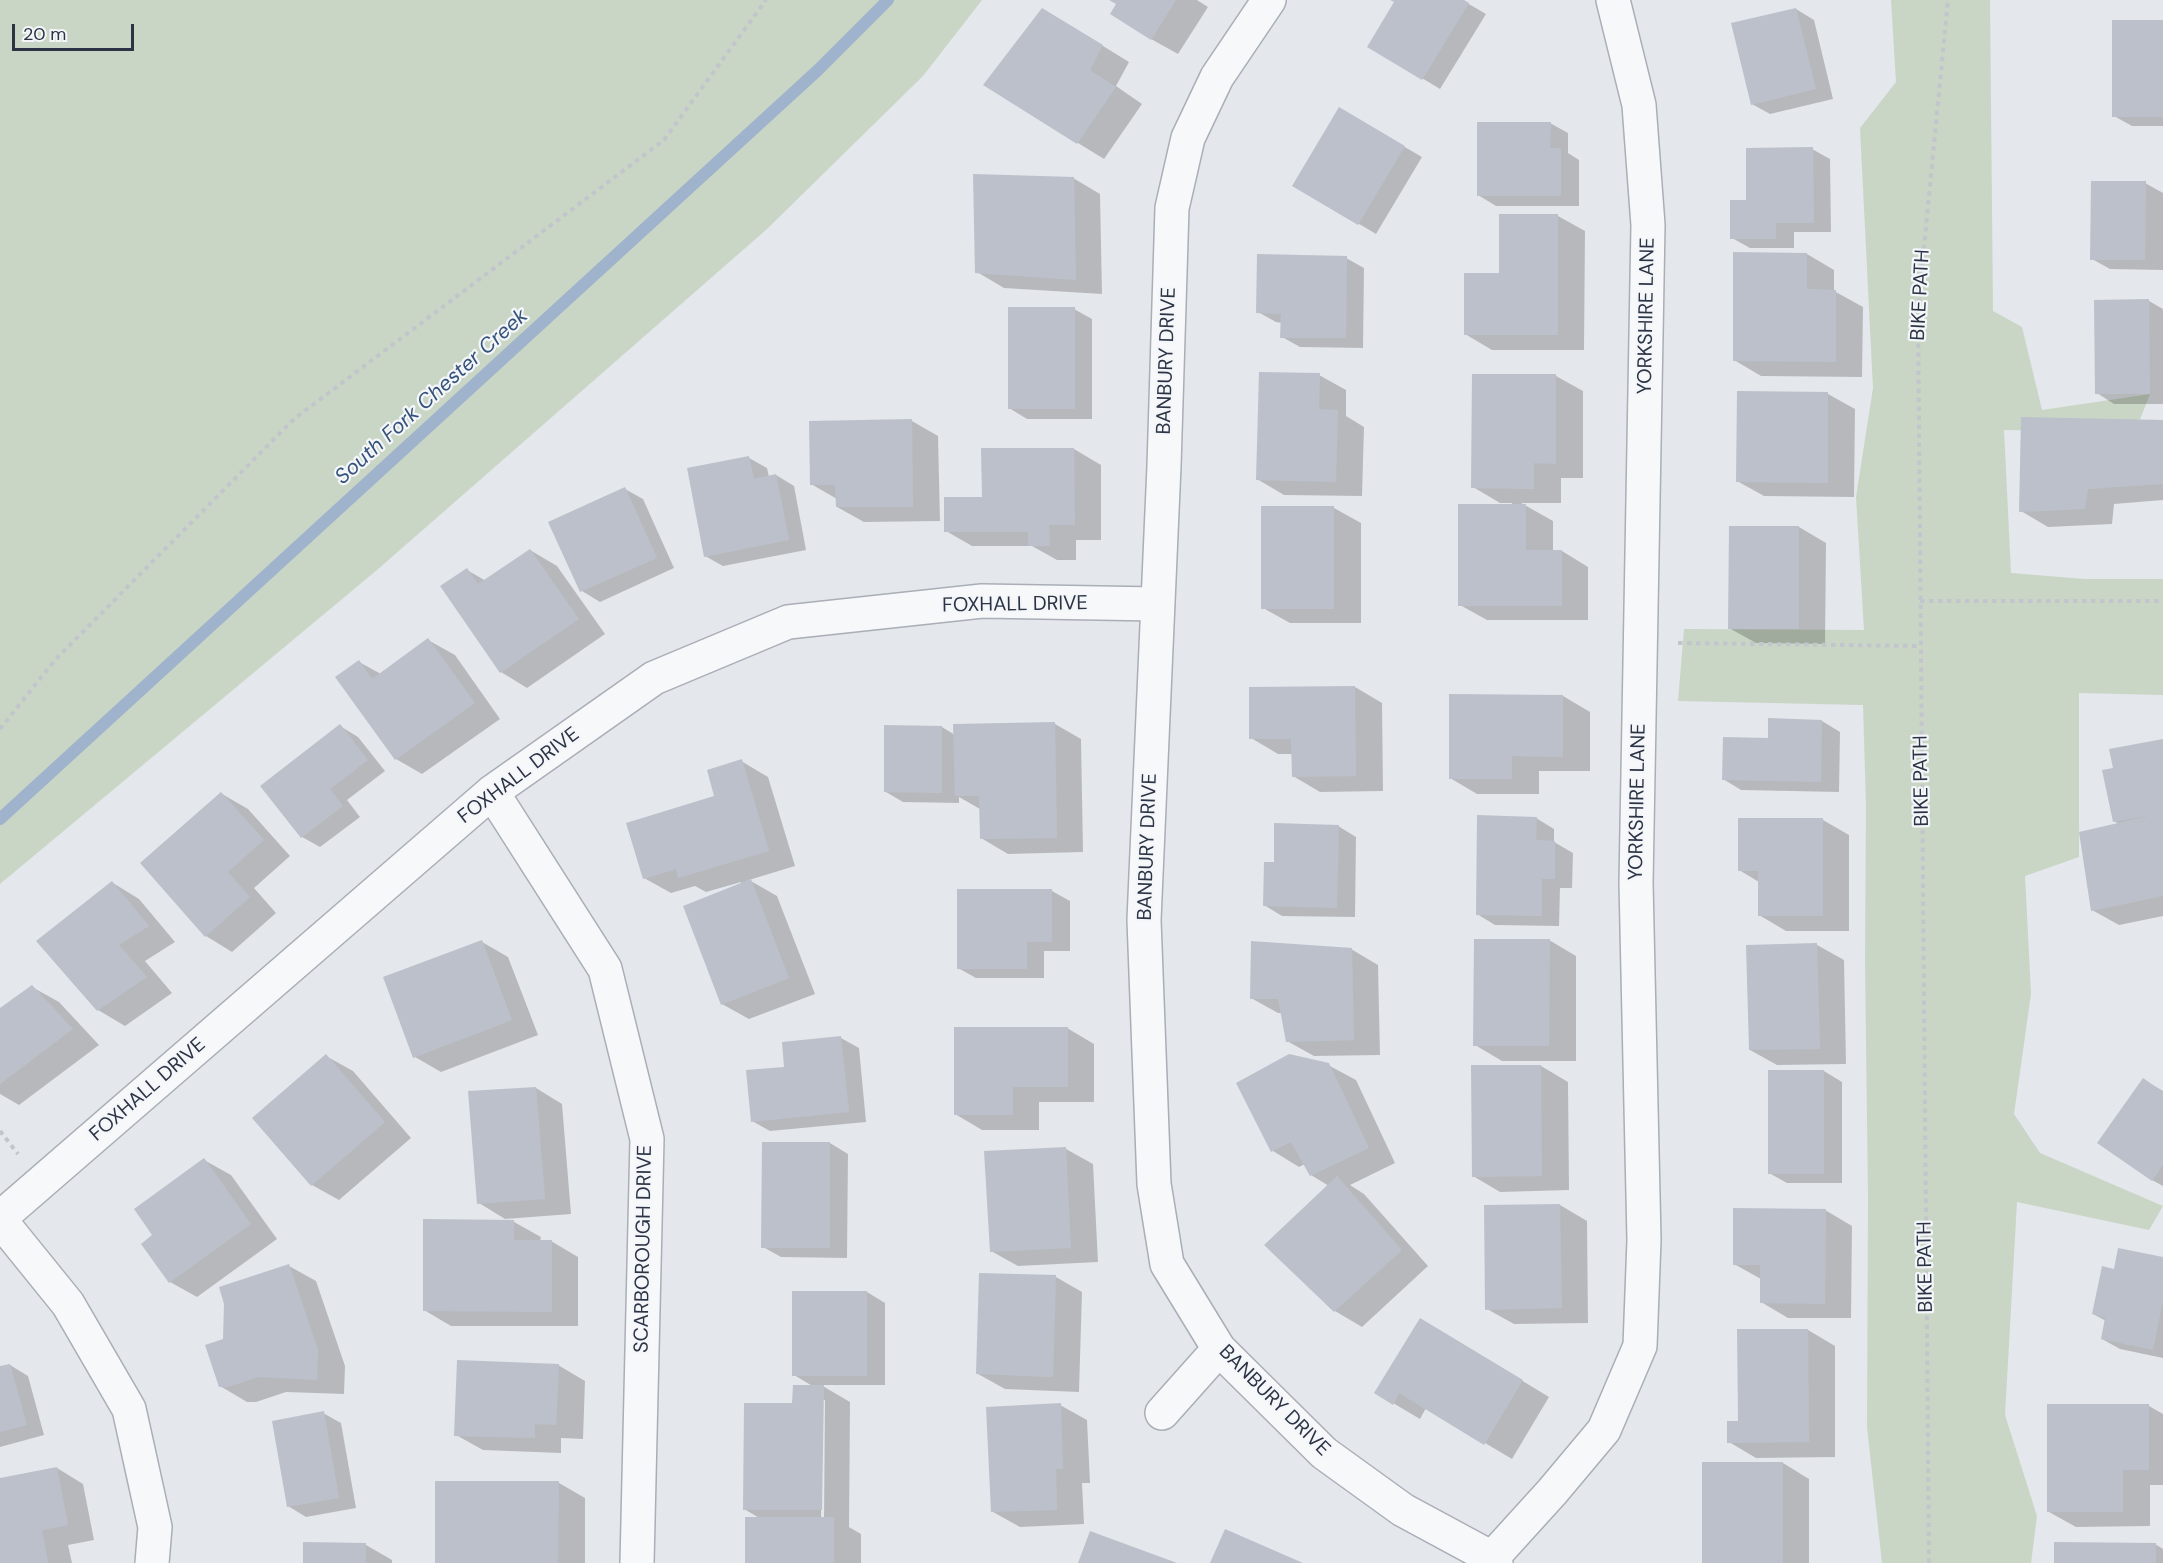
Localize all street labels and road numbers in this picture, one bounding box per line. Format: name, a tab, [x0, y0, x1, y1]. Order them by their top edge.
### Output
street label: YORKSHIRE LANE	[1634, 237, 1660, 395]
street label: BIKE PATH	[1907, 249, 1935, 341]
street label: BANBURY DRIVE	[1152, 287, 1182, 435]
street label: FOXHALL DRIVE	[942, 592, 1088, 618]
street label: FOXHALL DRIVE	[454, 723, 584, 829]
street label: YORKSHIRE LANE	[1625, 723, 1651, 881]
street label: BIKE PATH	[1909, 735, 1935, 827]
street label: BANBURY DRIVE	[1133, 773, 1163, 921]
street label: FOXHALL DRIVE	[85, 1033, 211, 1147]
street label: SCARBOROUGH DRIVE	[630, 1145, 658, 1353]
street label: BIKE PATH	[1913, 1221, 1939, 1313]
street label: BANBURY DRIVE	[1213, 1340, 1335, 1462]

